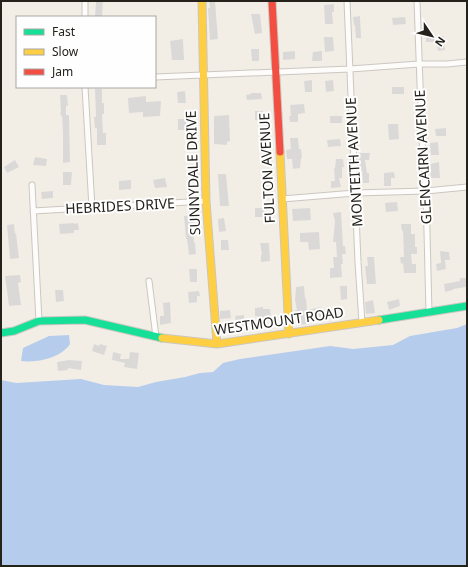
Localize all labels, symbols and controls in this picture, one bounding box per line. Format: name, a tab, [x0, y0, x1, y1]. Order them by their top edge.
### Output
legend	[16, 16, 156, 88]
north arrow	[412, 16, 452, 56]
text: Fast	[52, 23, 76, 40]
text: N	[432, 34, 449, 50]
text: Slow	[52, 43, 79, 60]
text: Jam	[51, 63, 73, 80]
street label: GLENCAIRN AVENUE	[409, 89, 436, 225]
street label: MONTEITH AVENUE	[341, 97, 366, 227]
street label: SUNNYDALE DRIVE	[181, 110, 204, 236]
street label: FULTON AVENUE	[254, 112, 279, 224]
street label: HEBRIDES DRIVE	[65, 193, 175, 218]
street label: WESTMOUNT ROAD	[213, 302, 345, 339]

